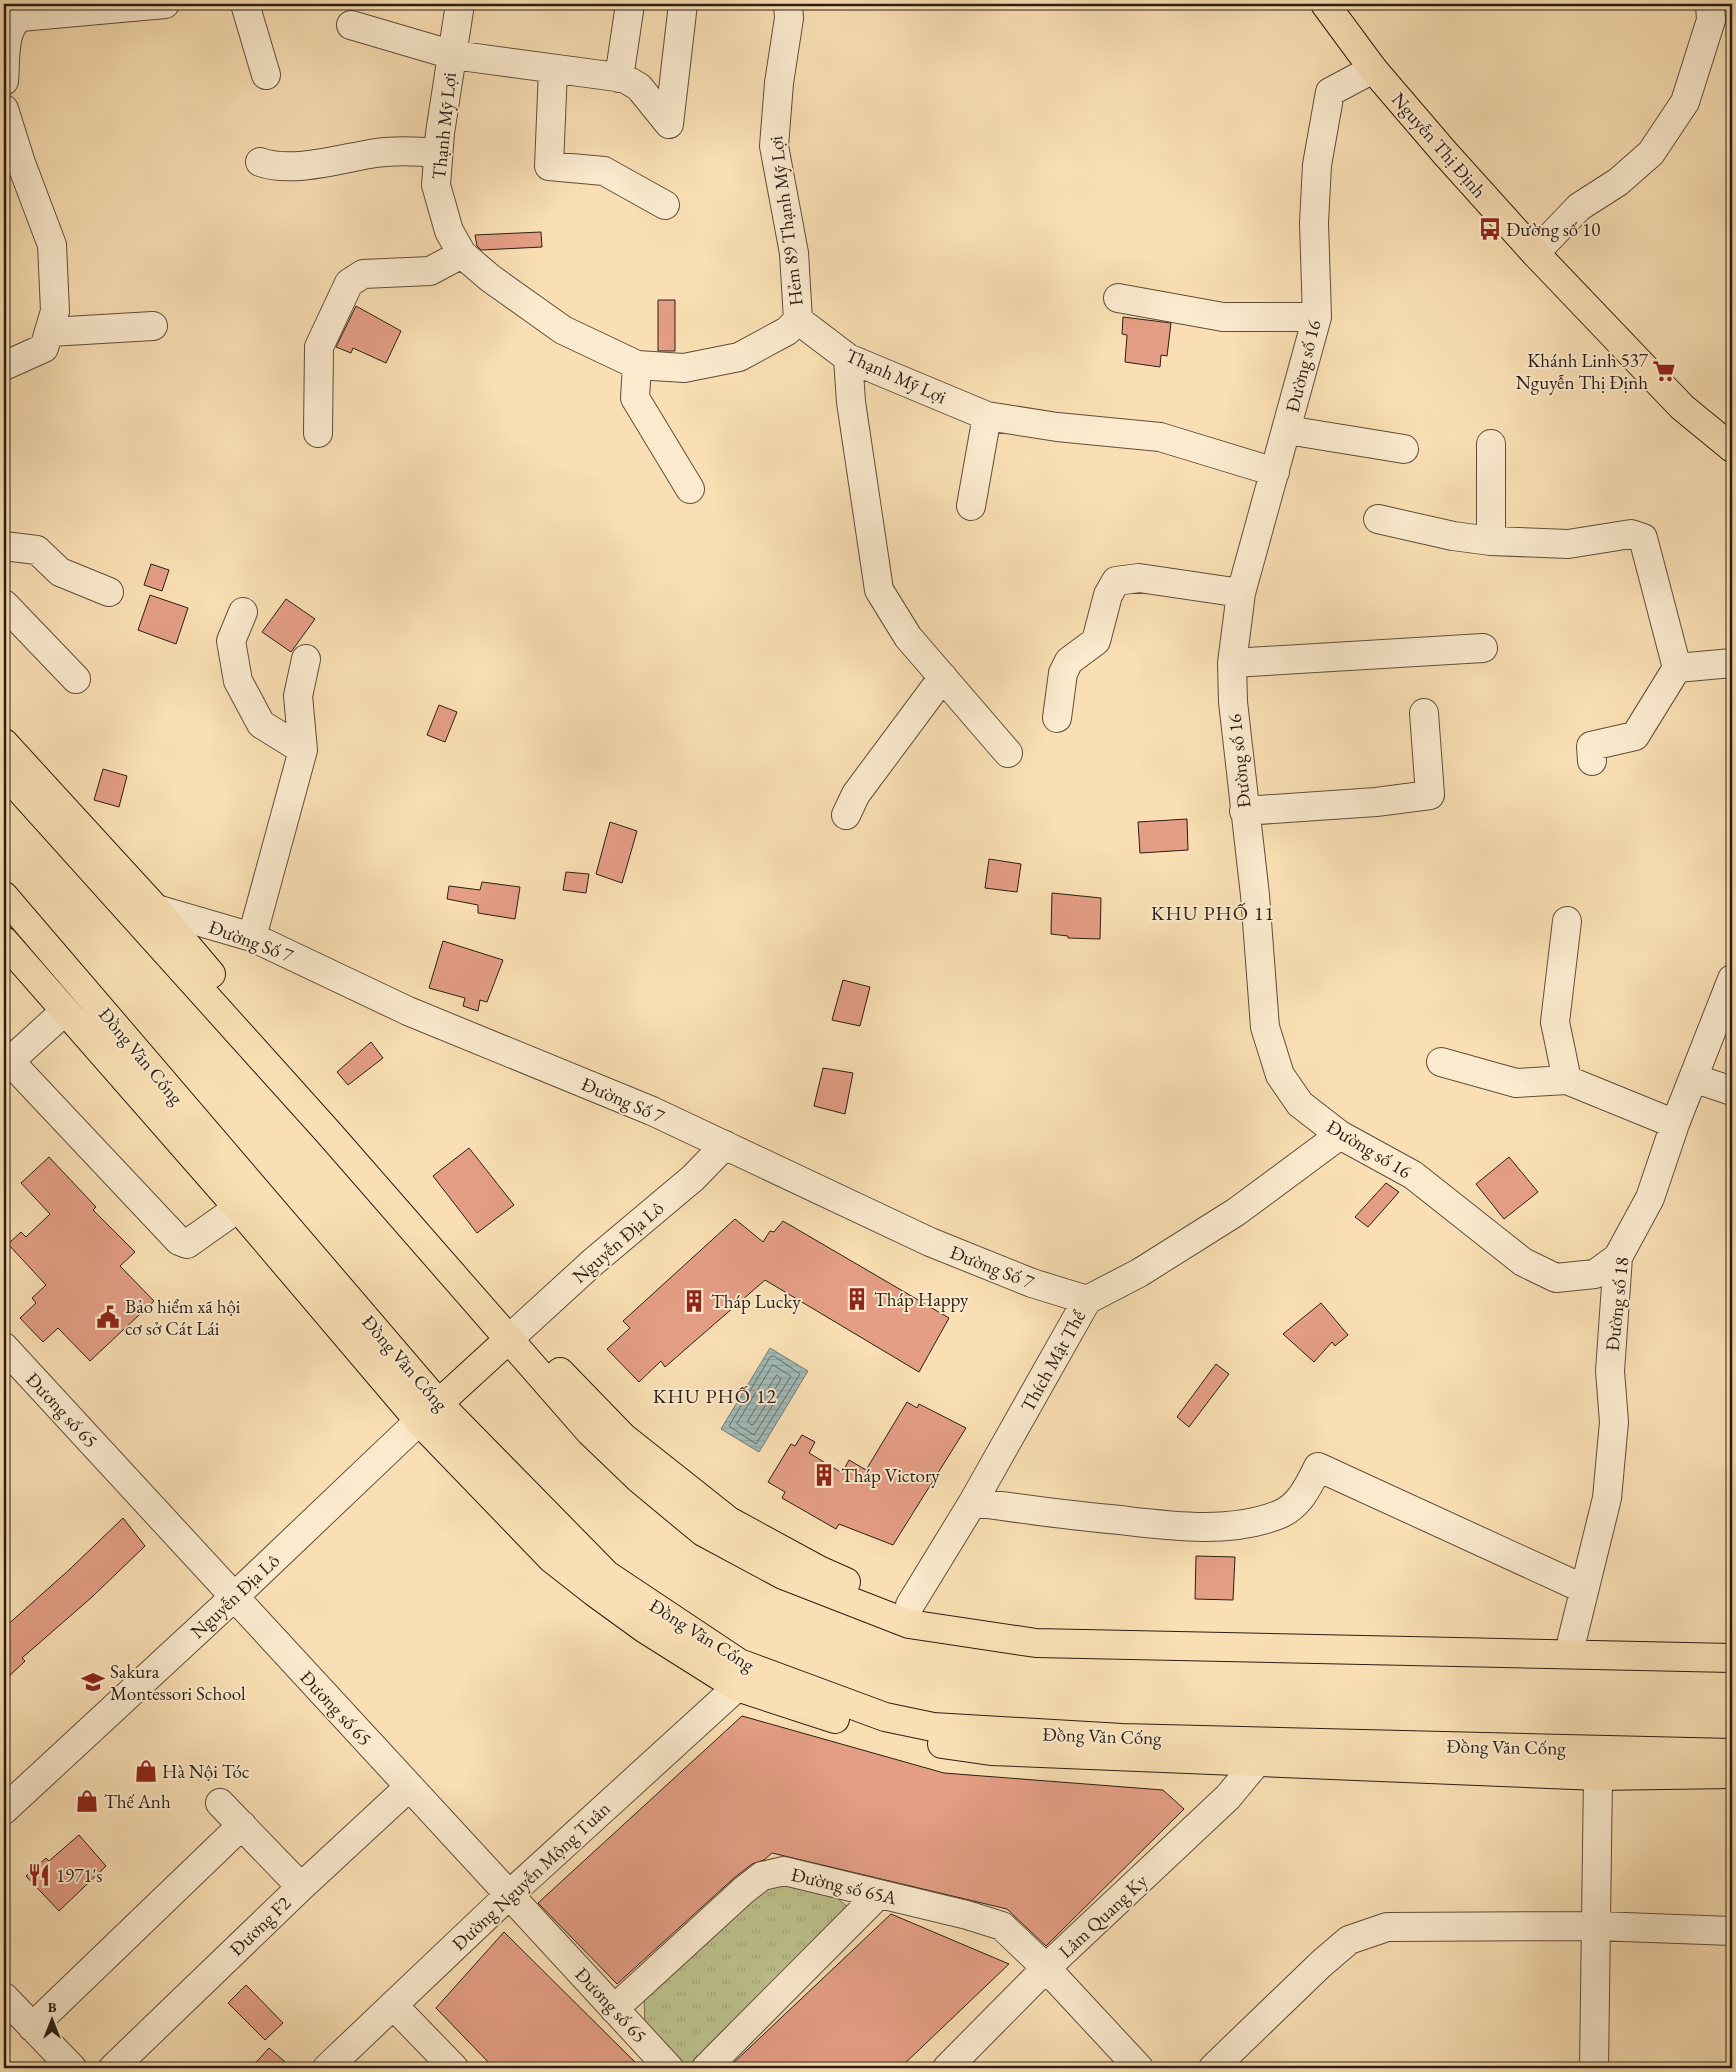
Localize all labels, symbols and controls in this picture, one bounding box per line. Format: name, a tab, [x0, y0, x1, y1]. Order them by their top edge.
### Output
street label: Thạnh Mỹ Lợi	[426, 71, 462, 181]
street label: Nguyễn Thị Định	[1386, 87, 1492, 203]
street label: Hẻm 89 Thạnh Mỹ Lợi	[763, 134, 809, 307]
bus stop icon: Đường số 10	[1477, 216, 1503, 242]
place label: Đường số 10	[1506, 217, 1600, 242]
street label: Đường số 16	[1279, 317, 1327, 415]
street label: Thạnh Mỹ Lợi	[842, 343, 951, 409]
place label: Khánh Linh 537 Nguyễn Thị Định	[1516, 348, 1649, 395]
supermarket icon: Khánh Linh 537 Nguyễn Thị Định	[1651, 358, 1677, 384]
street label: Đường số 16	[1222, 713, 1256, 809]
district label: KHU PHỐ 11	[1151, 900, 1275, 926]
street label: Đường Số 7	[205, 914, 297, 968]
street label: Đồng Văn Cống	[93, 1002, 189, 1110]
street label: Đường Số 7	[578, 1071, 669, 1129]
street label: Đường số 16	[1322, 1114, 1416, 1184]
street label: Nguyễn Địa Lô	[567, 1195, 669, 1289]
street label: Đường Số 7	[947, 1240, 1038, 1295]
street label: Đường số 18	[1600, 1256, 1634, 1352]
building icon: Tháp Happy	[844, 1286, 870, 1312]
place label: Tháp Happy	[874, 1287, 969, 1312]
building icon: Tháp Lucky	[681, 1288, 707, 1314]
place label: Tháp Lucky	[711, 1289, 802, 1314]
place label: Bảo hiểm xã hội cơ sở Cát Lái	[125, 1294, 241, 1341]
public building icon: Bảo hiểm xã hội cơ sở Cát Lái	[95, 1304, 121, 1330]
street label: Thích Mật Thể	[1015, 1305, 1091, 1416]
street label: Đồng Văn Cống	[356, 1310, 454, 1417]
street label: Đương số 65	[21, 1367, 103, 1453]
district label: KHU PHỐ 12	[653, 1383, 777, 1409]
building icon: Tháp Victory	[811, 1462, 837, 1488]
place label: Tháp Victory	[841, 1463, 940, 1488]
street label: Nguyễn Địa Lô	[185, 1548, 285, 1644]
street label: Đồng Văn Cống	[645, 1593, 760, 1678]
place label: Sakura Montessori School	[110, 1659, 246, 1706]
street label: Đương số 65	[295, 1665, 377, 1751]
school or university icon: Sakura Montessori School	[80, 1669, 106, 1695]
street label: Đồng Văn Cống	[1042, 1721, 1163, 1751]
street label: Đồng Văn Cống	[1446, 1733, 1567, 1761]
shop icon: Hà Nội Tóc	[133, 1758, 159, 1784]
place label: Hà Nội Tóc	[162, 1759, 250, 1784]
shop icon: Thế Anh	[74, 1788, 100, 1814]
place label: Thế Anh	[104, 1789, 171, 1814]
street label: Đường Nguyễn Mộng Tuân	[447, 1796, 615, 1956]
restaurant icon: 1971's	[26, 1862, 52, 1888]
street label: Đường số 65A	[789, 1862, 900, 1910]
place label: 1971's	[56, 1863, 102, 1888]
street label: Lâm Quang Ky	[1053, 1868, 1153, 1964]
street label: Đương F2	[224, 1891, 296, 1961]
street label: Đương số 65	[570, 1962, 652, 2048]
north arrow	[28, 1994, 78, 2044]
text: B	[48, 1998, 57, 2016]

